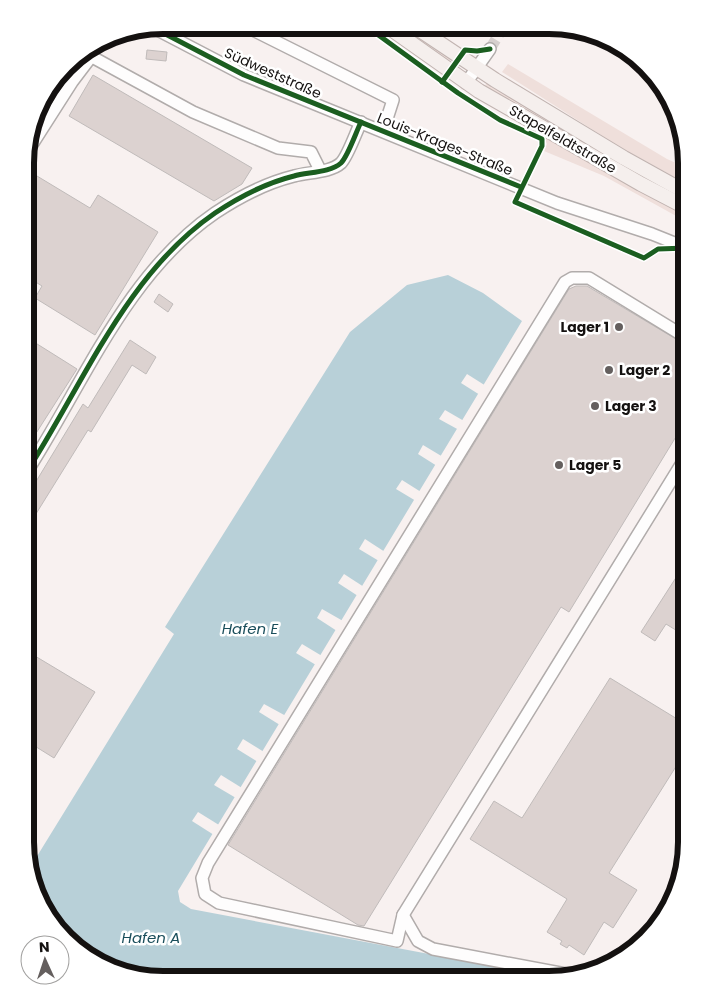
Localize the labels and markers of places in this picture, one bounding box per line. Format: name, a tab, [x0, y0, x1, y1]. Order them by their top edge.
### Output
place label: Lager 1	[560, 317, 609, 337]
marker: Lager 1	[613, 321, 625, 333]
place label: Lager 2	[619, 360, 670, 380]
marker: Lager 2	[603, 364, 615, 376]
place label: Lager 3	[605, 396, 657, 416]
marker: Lager 3	[589, 400, 601, 412]
place label: Lager 5	[569, 455, 621, 475]
marker: Lager 5	[553, 459, 565, 471]

